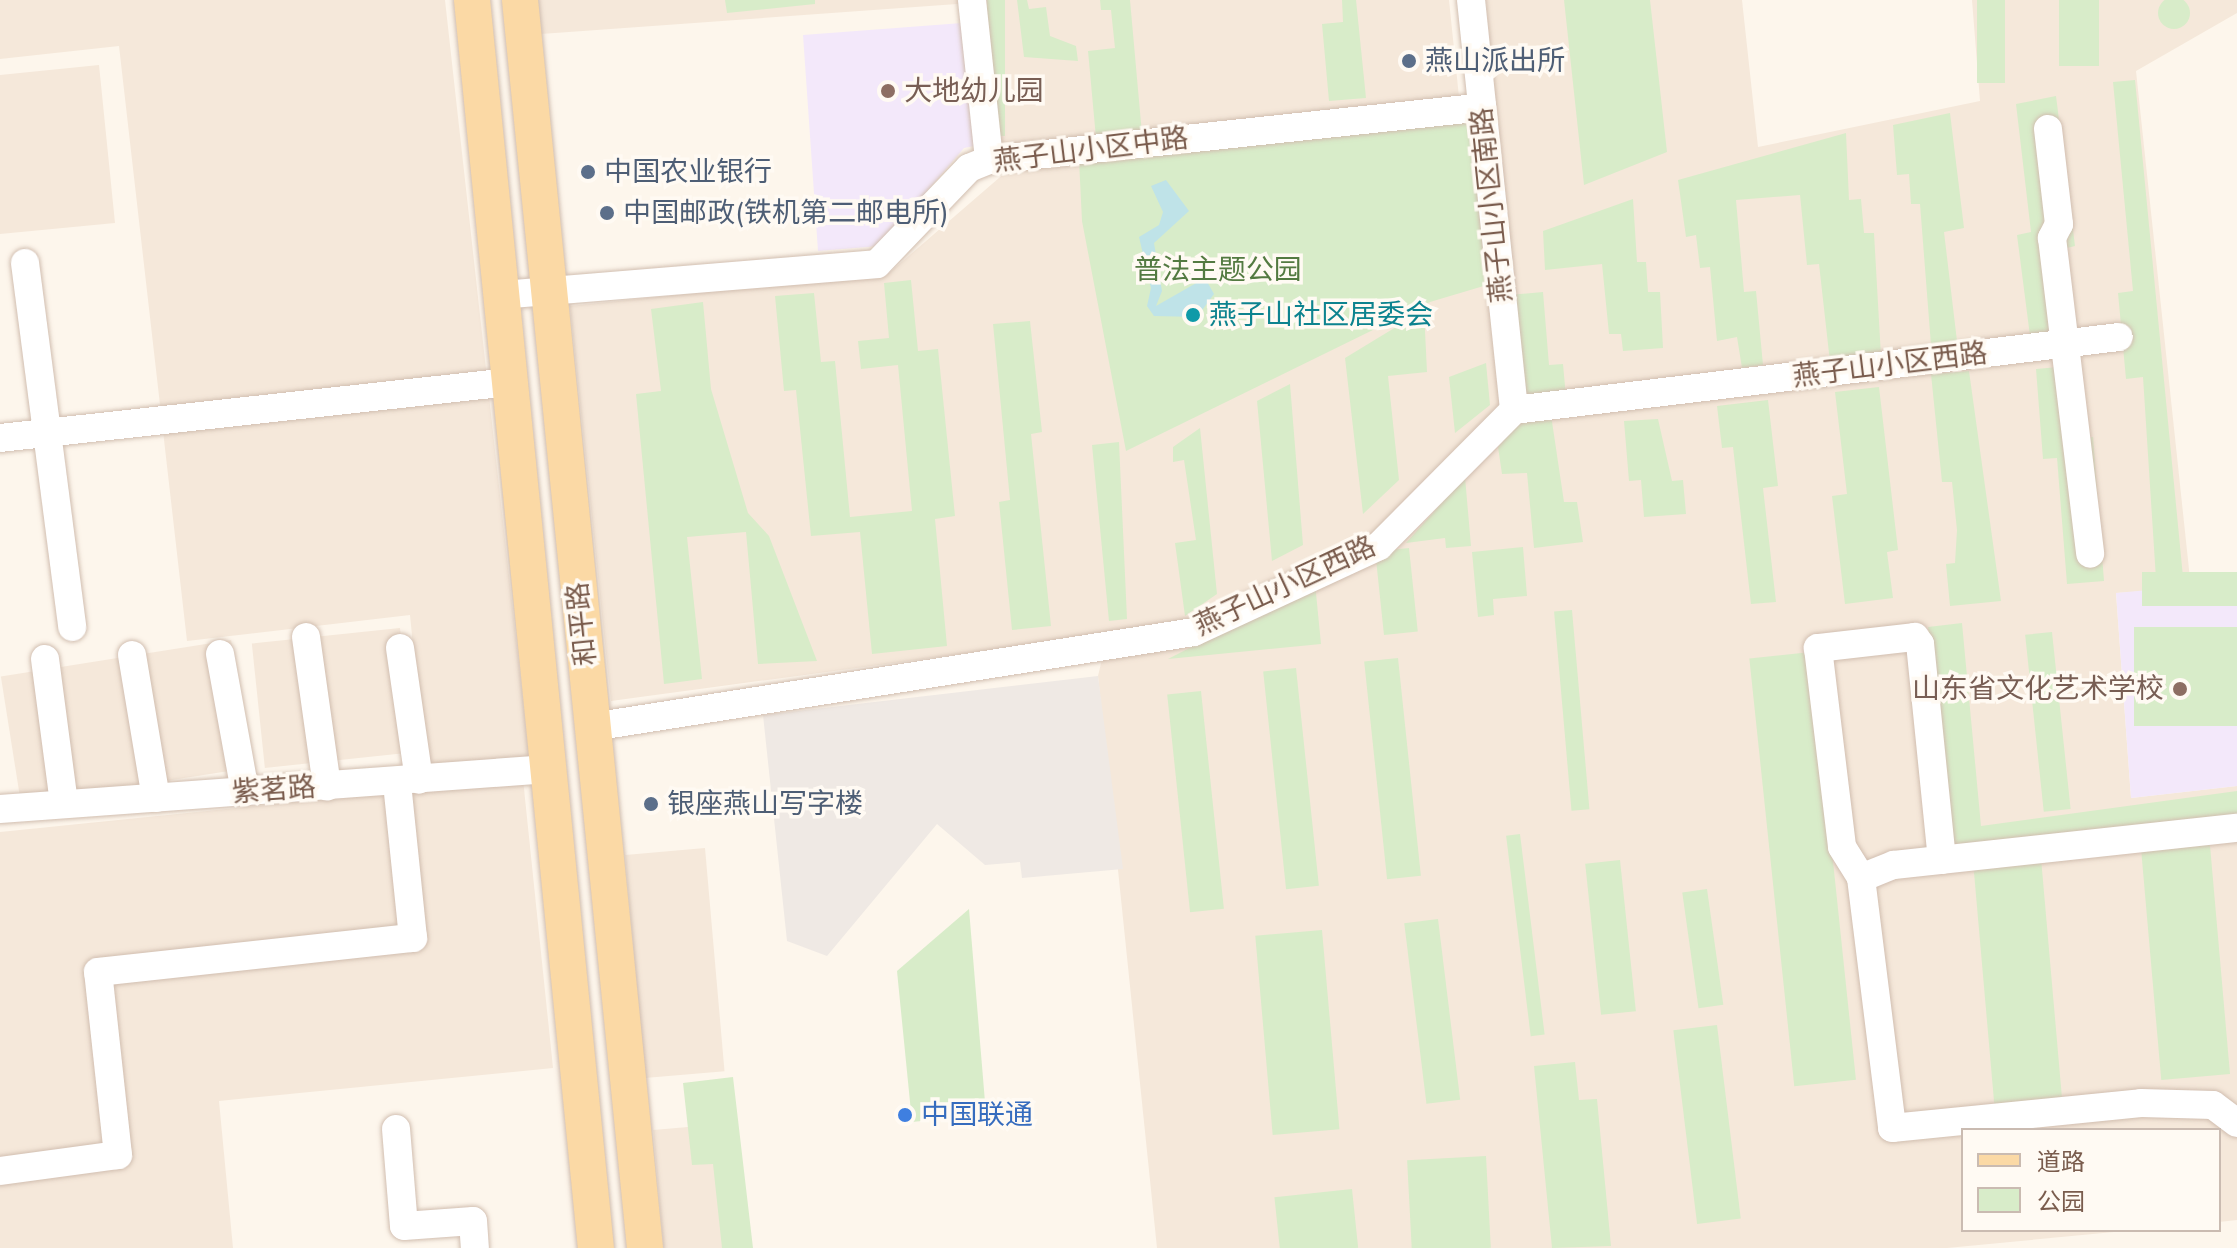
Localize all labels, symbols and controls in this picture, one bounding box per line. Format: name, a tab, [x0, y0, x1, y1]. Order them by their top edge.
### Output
place label: 燕山派出所	[1425, 44, 1565, 78]
marker: 燕山派出所	[1400, 52, 1418, 70]
place label: 大地幼儿园	[904, 74, 1044, 108]
marker: 大地幼儿园	[879, 82, 897, 100]
street label: 燕子山小区南路	[1465, 106, 1519, 304]
street label: 燕子山小区中路	[992, 121, 1190, 179]
place label: 中国农业银行	[604, 155, 772, 189]
marker: 中国农业银行	[579, 163, 597, 181]
place label: 中国邮政(铁机第二邮电所)	[623, 196, 949, 230]
marker: 中国邮政(铁机第二邮电所)	[598, 204, 616, 222]
park label: 普法主题公园	[1134, 253, 1302, 287]
place label: 燕子山社区居委会	[1209, 298, 1433, 332]
marker: 燕子山社区居委会	[1184, 306, 1202, 324]
street label: 燕子山小区西路	[1791, 336, 1989, 394]
street label: 燕子山小区西路	[1189, 529, 1381, 643]
street label: 和平路	[561, 580, 603, 668]
place label: 山东省文化艺术学校	[1912, 672, 2164, 706]
marker: 山东省文化艺术学校	[2171, 680, 2189, 698]
street label: 紫茗路	[231, 770, 317, 810]
place label: 银座燕山写字楼	[667, 787, 863, 821]
marker: 银座燕山写字楼	[642, 795, 660, 813]
place label: 中国联通	[921, 1098, 1033, 1132]
marker: 中国联通	[896, 1106, 914, 1124]
legend	[1961, 1128, 2221, 1232]
text: 道路	[2037, 1146, 2085, 1178]
text: 公园	[2037, 1186, 2085, 1218]

